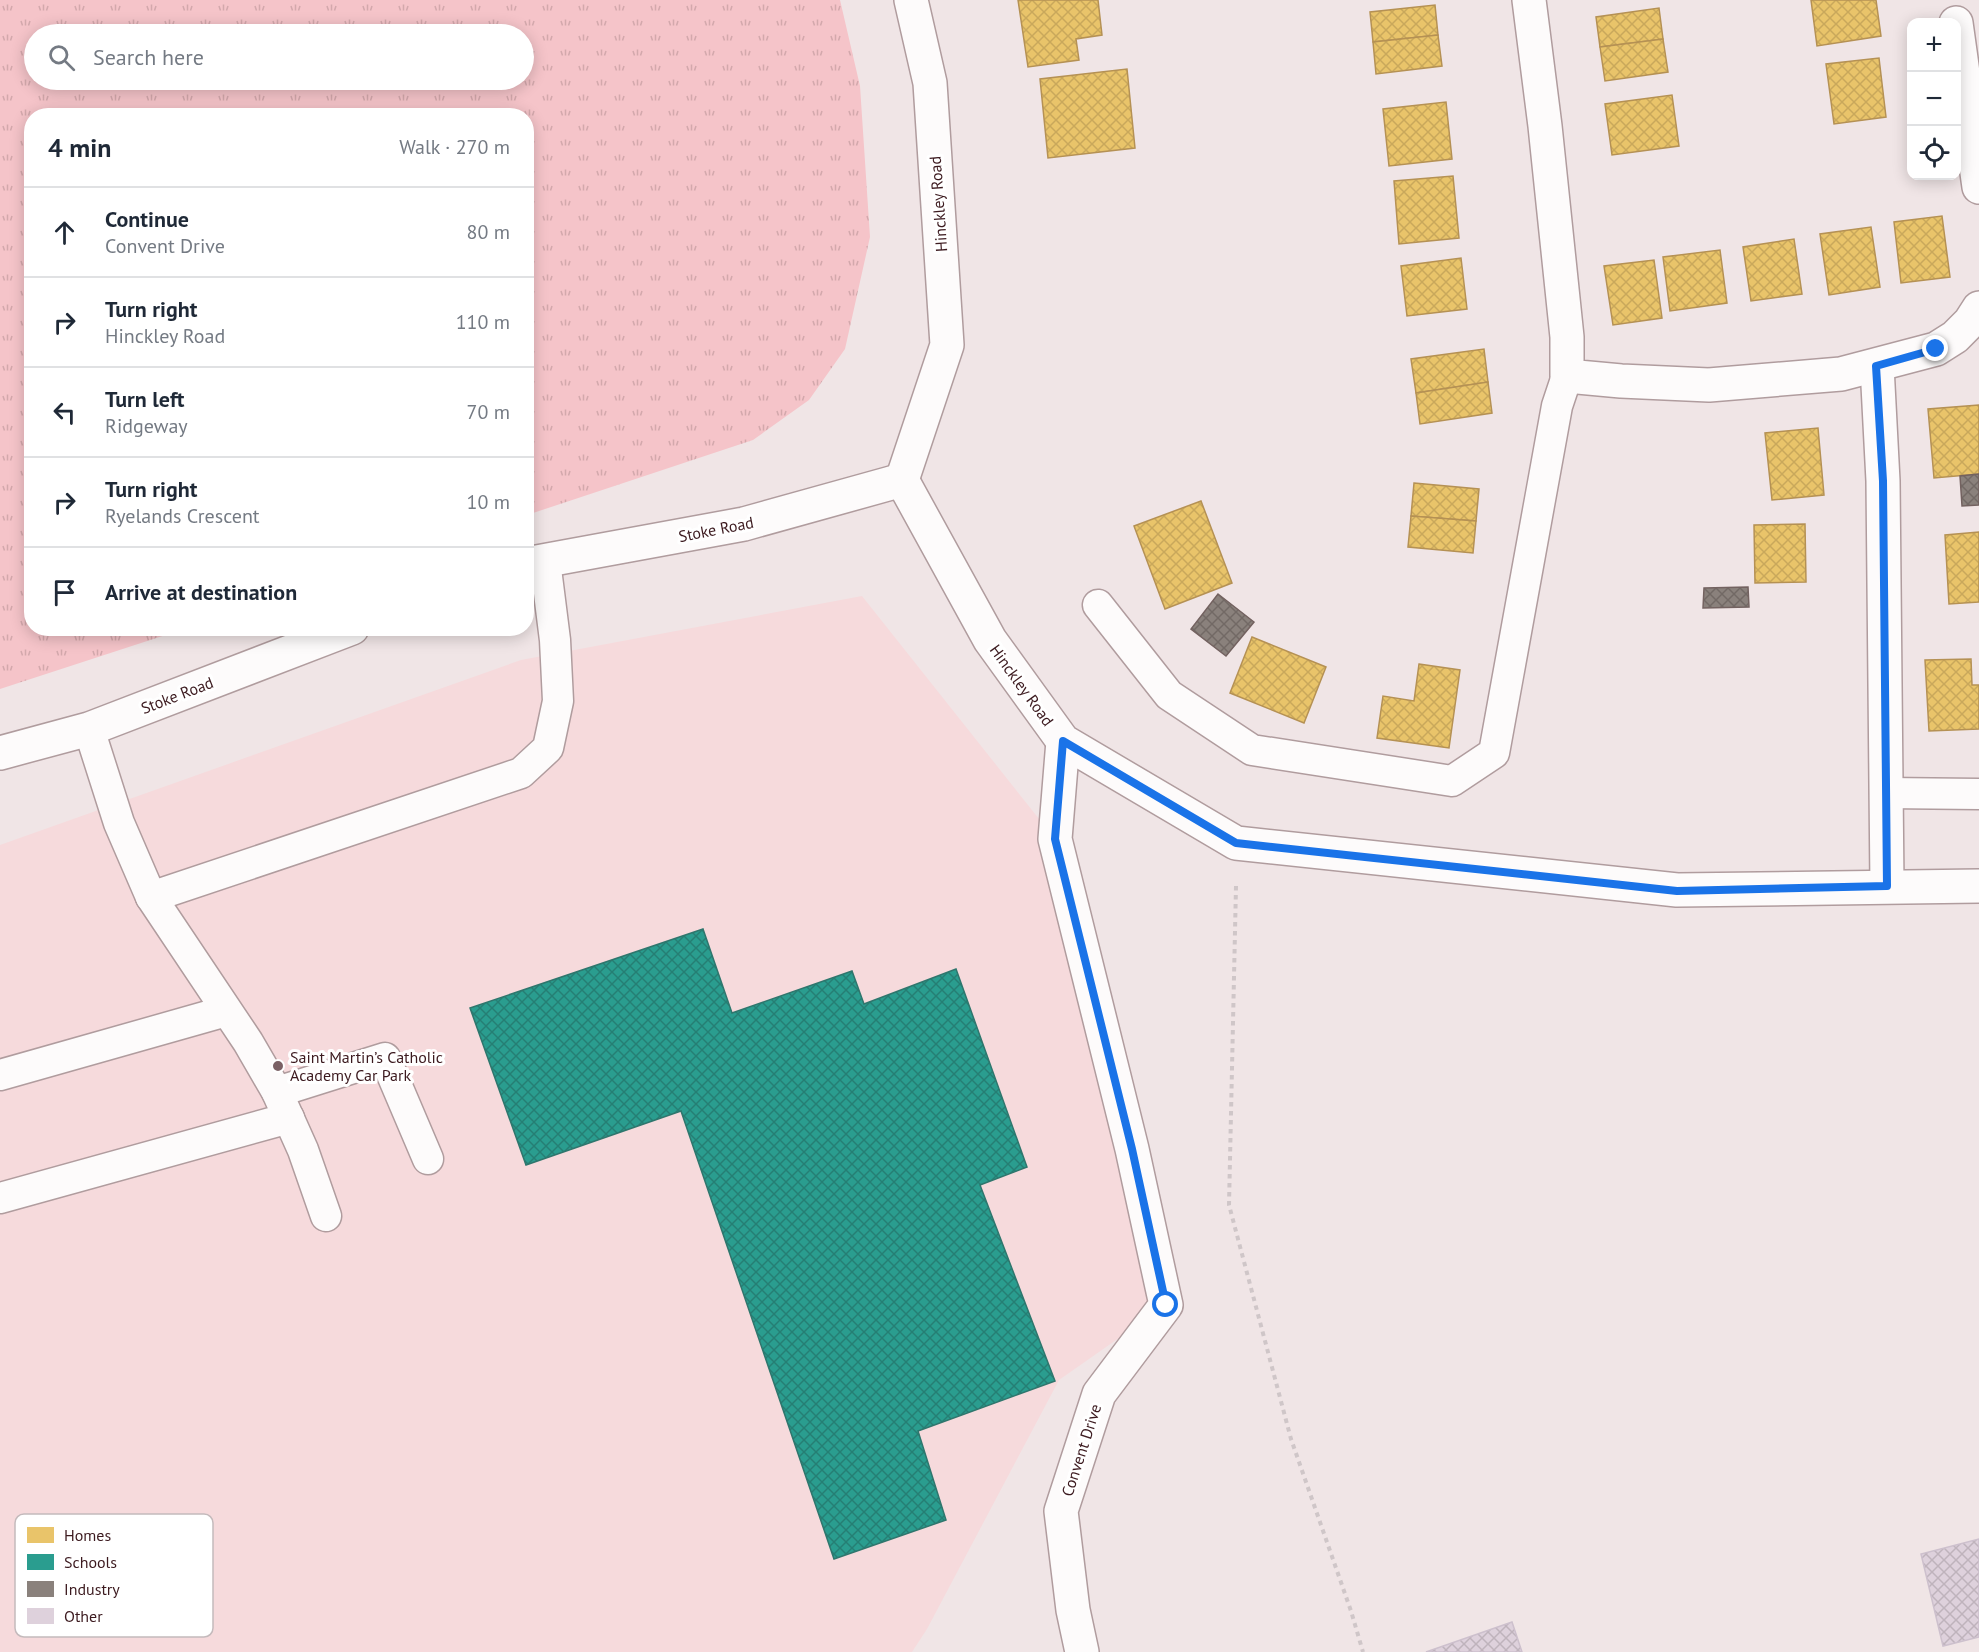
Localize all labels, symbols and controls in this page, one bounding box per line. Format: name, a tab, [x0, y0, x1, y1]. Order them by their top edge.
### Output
map controls	[1907, 18, 1961, 180]
button: +	[1907, 18, 1961, 72]
search box	[24, 24, 534, 90]
icon: search	[45, 41, 78, 74]
text: Search here	[93, 43, 204, 71]
button: −	[1907, 72, 1961, 126]
button: locate	[1907, 126, 1961, 180]
text: 4 min	[48, 131, 111, 164]
text: Walk · 270 m	[399, 134, 510, 160]
street label: Hinckley Road	[925, 155, 951, 253]
text: Continue	[105, 205, 189, 233]
icon: ahead	[48, 216, 81, 249]
text: 80 m	[467, 219, 510, 245]
text: Convent Drive	[105, 233, 225, 259]
text: Turn right	[105, 295, 197, 323]
icon: right	[48, 306, 81, 339]
text: 110 m	[456, 309, 510, 335]
text: Hinckley Road	[105, 323, 225, 349]
route end	[1922, 335, 1948, 361]
text: Turn left	[105, 385, 185, 413]
icon: left	[48, 396, 81, 429]
text: 70 m	[467, 399, 510, 425]
text: Ridgeway	[105, 413, 188, 439]
text: Turn right	[105, 475, 197, 503]
icon: right	[48, 486, 81, 519]
text: 10 m	[467, 489, 510, 515]
text: Ryelands Crescent	[105, 503, 260, 529]
street label: Stoke Road	[677, 512, 755, 546]
icon: arrive	[48, 576, 81, 609]
text: Arrive at destination	[105, 578, 297, 606]
street label: Hinckley Road	[986, 640, 1058, 730]
street label: Stoke Road	[138, 672, 216, 718]
place label: Saint Martin’s Catholic Academy Car Park	[290, 1047, 443, 1085]
marker: Saint Martin’s Catholic Academy Car Park	[271, 1059, 285, 1073]
route start	[1152, 1291, 1178, 1317]
street label: Convent Drive	[1057, 1401, 1105, 1499]
legend	[15, 1514, 213, 1637]
text: Homes	[64, 1525, 111, 1545]
text: Schools	[64, 1552, 117, 1572]
text: Industry	[64, 1579, 120, 1599]
text: Other	[64, 1606, 103, 1626]

